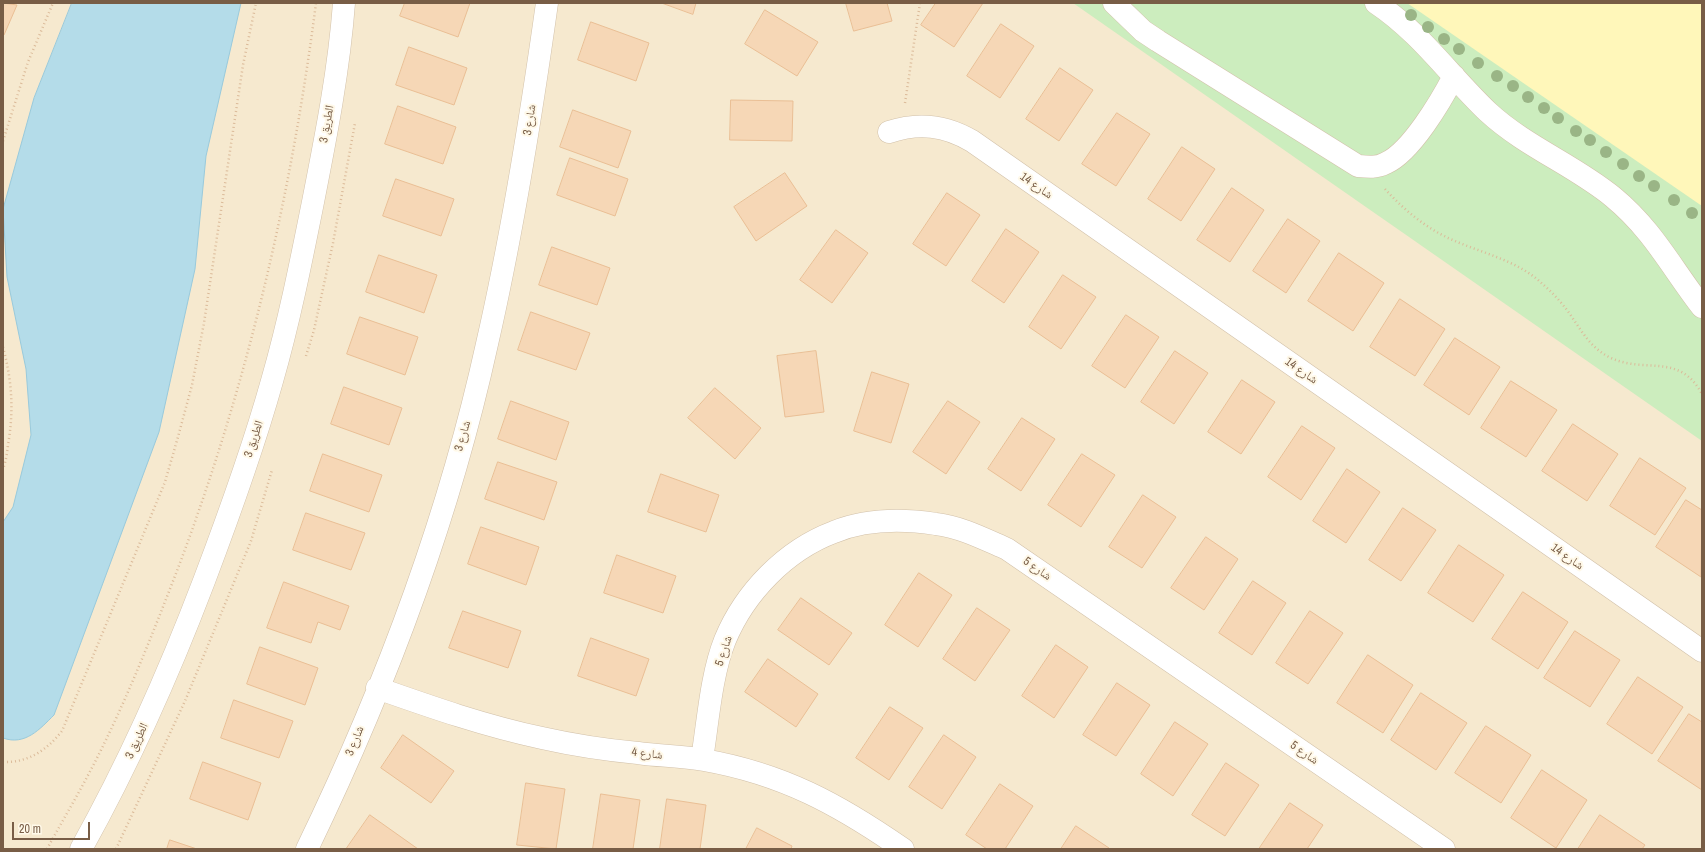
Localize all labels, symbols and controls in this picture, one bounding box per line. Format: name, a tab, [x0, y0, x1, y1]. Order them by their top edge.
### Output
street label: 3 الطريق	[317, 104, 337, 144]
street label: شارع 3	[520, 104, 540, 136]
street label: شارع 14	[1017, 170, 1055, 202]
street label: شارع 14	[1282, 355, 1320, 387]
street label: 3 الطريق	[241, 419, 267, 459]
street label: شارع 3	[452, 419, 474, 453]
street label: شارع 14	[1548, 541, 1586, 573]
street label: شارع 5	[1020, 554, 1054, 584]
street label: شارع 5	[712, 634, 736, 668]
street label: 3 الطريق	[122, 721, 152, 761]
street label: شارع 3	[343, 724, 367, 758]
street label: شارع 5	[1287, 738, 1321, 768]
street label: شارع 4	[631, 745, 663, 763]
scale bar	[14, 814, 92, 840]
text: 20 m	[19, 821, 41, 837]

